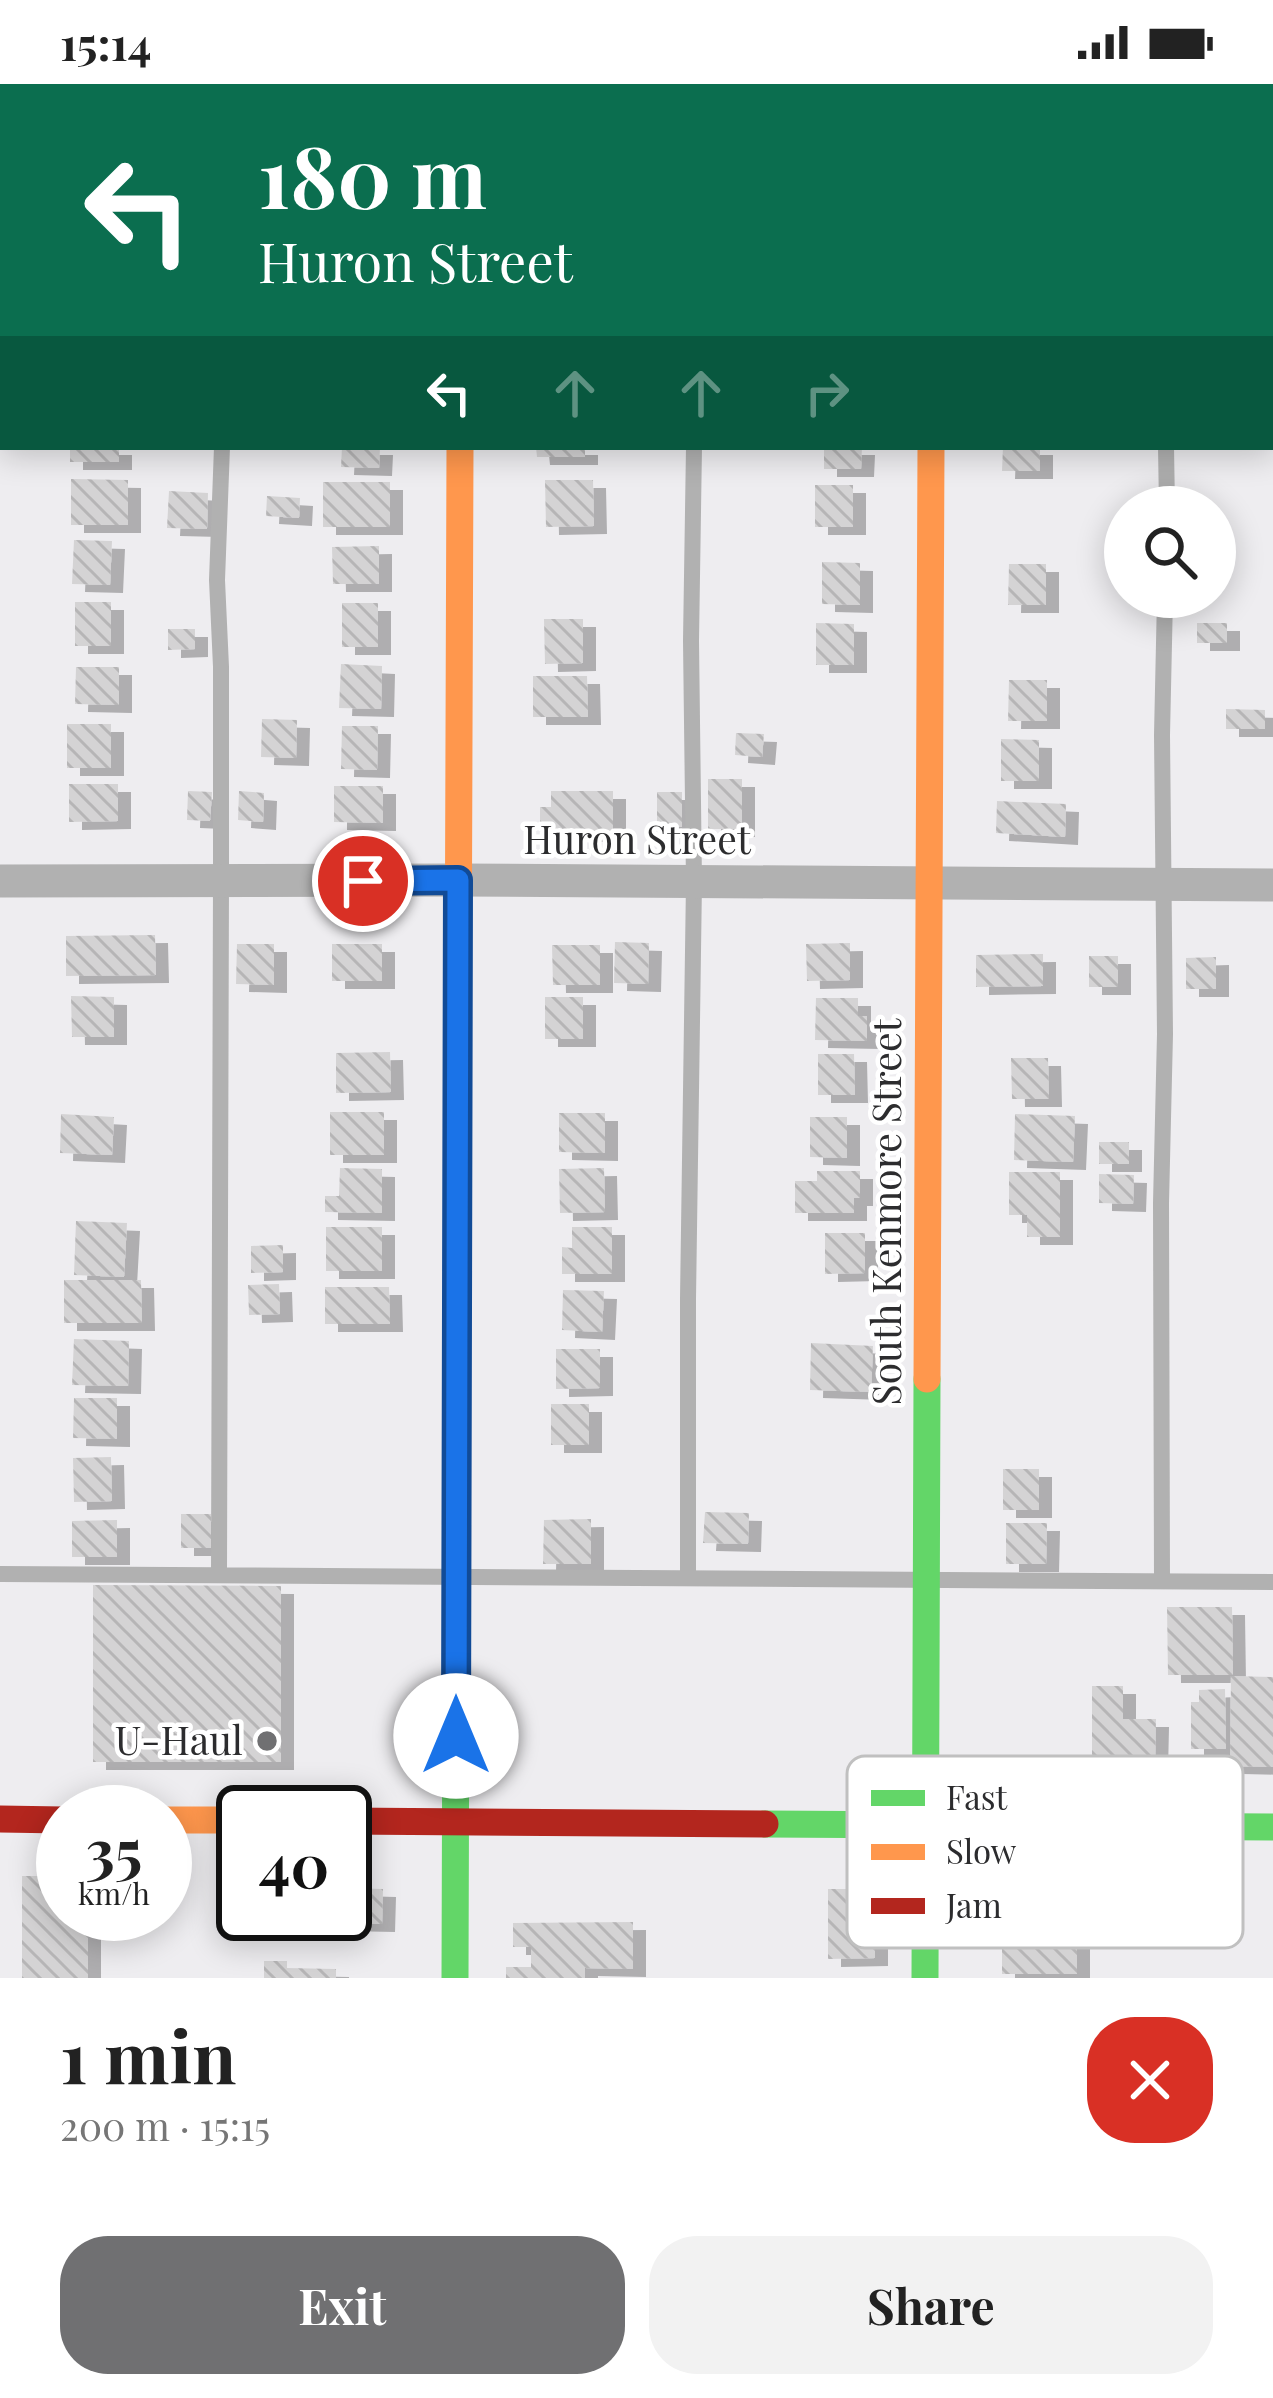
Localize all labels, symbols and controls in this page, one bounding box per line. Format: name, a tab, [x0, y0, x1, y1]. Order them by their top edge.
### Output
text: 15:14	[60, 12, 151, 72]
text: 180 m	[258, 118, 487, 230]
icon: left	[60, 132, 216, 288]
text: Huron Street	[258, 225, 573, 297]
icon: left	[416, 360, 482, 426]
icon: ahead	[542, 360, 608, 426]
icon: ahead	[668, 360, 734, 426]
icon: right	[794, 360, 860, 426]
map controls	[1104, 486, 1236, 618]
button: search	[1104, 486, 1236, 618]
street label: Huron Street	[523, 812, 752, 864]
pin	[312, 830, 414, 932]
icon: arrive	[330, 848, 396, 914]
street label: South Kenmore Street	[859, 1017, 911, 1405]
position arrow	[393, 1673, 519, 1799]
place label: U-Haul	[115, 1713, 243, 1765]
marker: U-Haul	[254, 1728, 280, 1754]
legend	[847, 1756, 1243, 1948]
text: Fast	[946, 1774, 1009, 1818]
speed limit sign: 40	[216, 1785, 372, 1941]
text: 35	[86, 1808, 142, 1888]
text: Slow	[946, 1828, 1017, 1872]
text: km/h	[78, 1873, 150, 1913]
text: Jam	[945, 1882, 1002, 1926]
text: 1 min	[60, 2006, 236, 2102]
button: close	[1087, 2017, 1213, 2143]
text: 200 m · 15:15	[60, 2099, 270, 2151]
button: Exit	[60, 2236, 625, 2374]
button: Share	[649, 2236, 1213, 2374]

